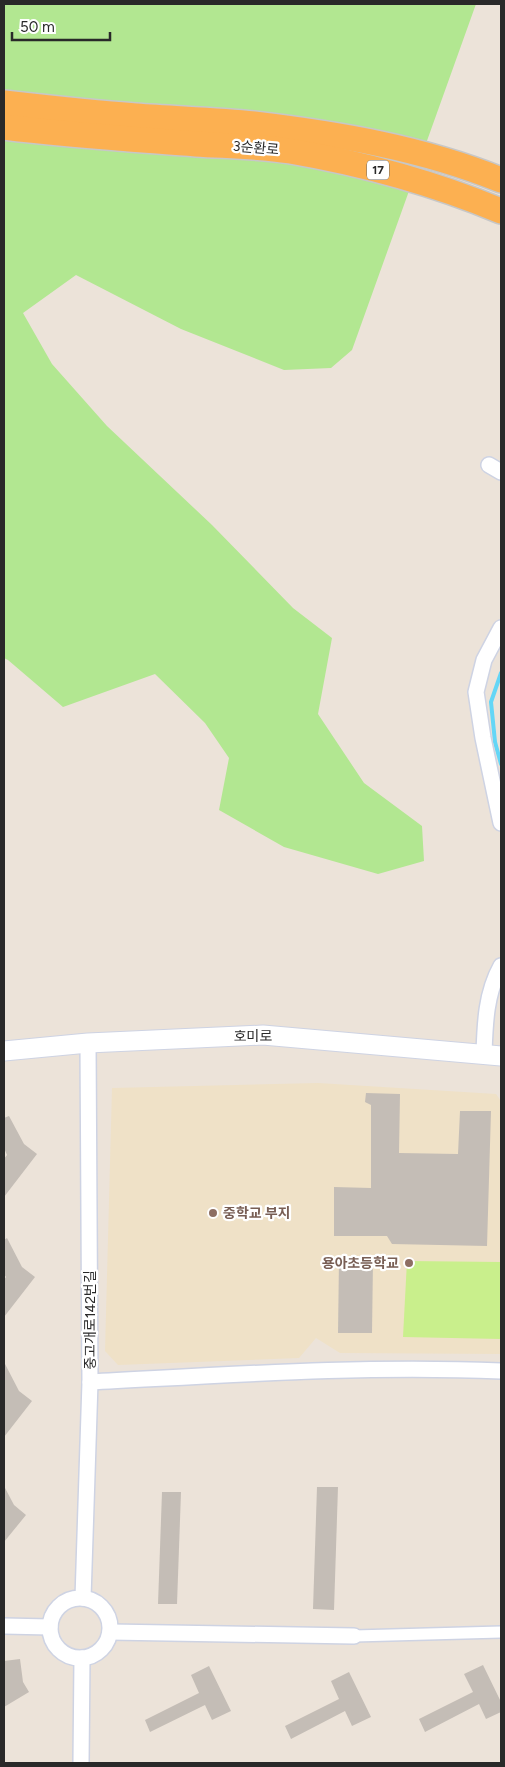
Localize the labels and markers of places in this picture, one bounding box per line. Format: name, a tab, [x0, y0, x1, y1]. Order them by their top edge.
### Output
place label: 중학교 부지	[223, 1205, 291, 1222]
marker: 중학교 부지	[207, 1207, 219, 1219]
place label: 용아초등학교	[322, 1255, 399, 1272]
marker: 용아초등학교	[403, 1257, 415, 1269]

